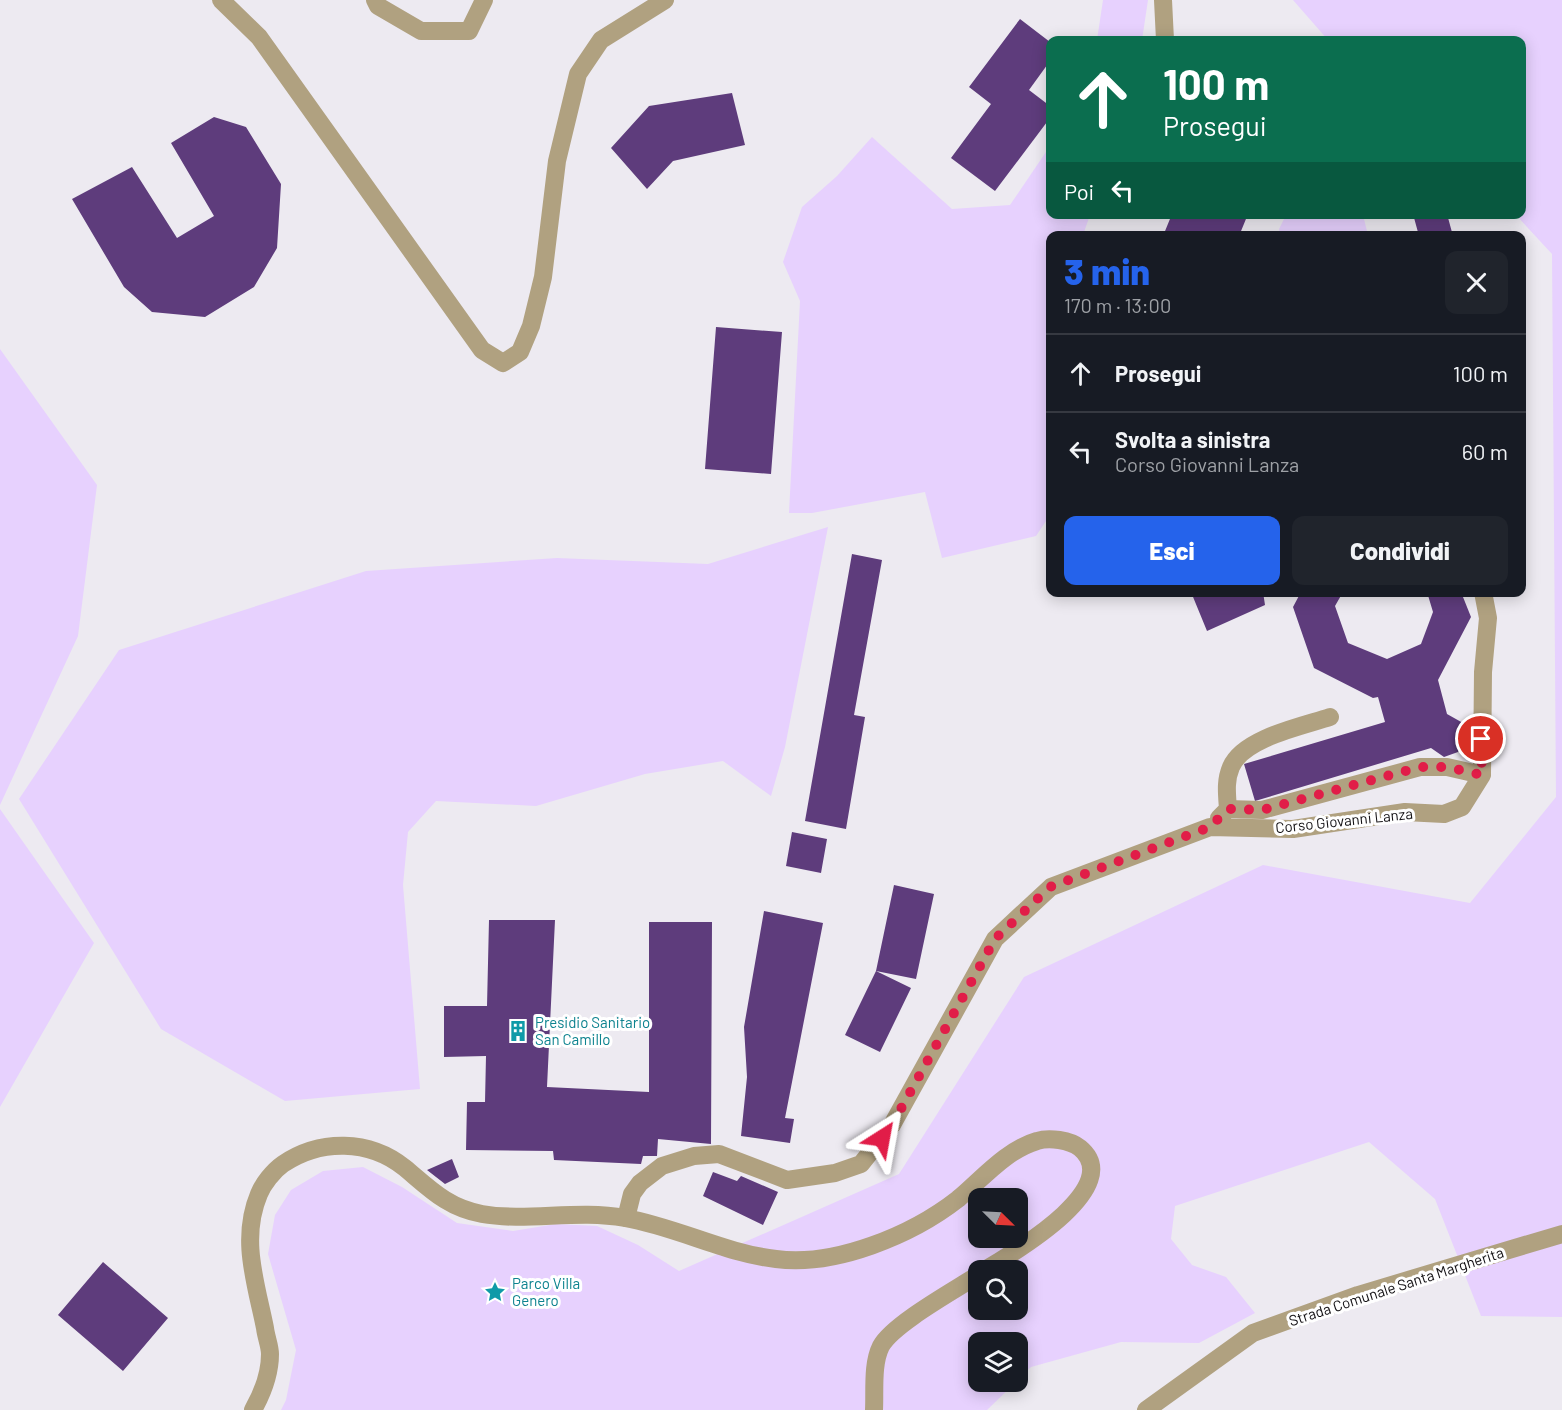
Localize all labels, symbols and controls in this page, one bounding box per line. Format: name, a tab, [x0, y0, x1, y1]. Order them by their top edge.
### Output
text: 100 m	[1163, 58, 1269, 108]
icon: ahead	[1064, 60, 1142, 138]
text: Prosegui	[1163, 109, 1267, 141]
icon: left	[1106, 174, 1139, 207]
text: Poi	[1064, 178, 1094, 204]
text: 3 min	[1064, 249, 1150, 292]
button: close	[1445, 251, 1508, 314]
text: 170 m · 13:00	[1064, 293, 1171, 317]
icon: ahead	[1064, 357, 1097, 390]
text: Prosegui	[1115, 360, 1201, 386]
text: 100 m	[1453, 360, 1508, 386]
text: Svolta a sinistra	[1115, 426, 1270, 452]
icon: left	[1064, 435, 1097, 468]
text: 60 m	[1462, 438, 1508, 464]
text: Corso Giovanni Lanza	[1115, 452, 1299, 476]
button: Esci	[1064, 516, 1280, 585]
button: Condividi	[1292, 516, 1508, 585]
pin	[1455, 713, 1506, 764]
icon: arrive	[1464, 722, 1497, 755]
street label: Corso Giovanni Lanza	[1274, 804, 1414, 836]
place label: Presidio Sanitario San Camillo	[535, 1013, 650, 1048]
building icon: Presidio Sanitario San Camillo	[506, 1019, 530, 1043]
position arrow	[850, 1106, 914, 1170]
north arrow	[968, 1188, 1028, 1248]
map controls	[968, 1188, 1028, 1392]
street label: Strada Comunale Santa Margherita	[1286, 1243, 1506, 1329]
button: search	[968, 1260, 1028, 1320]
place label: Parco Villa Genero	[512, 1274, 580, 1309]
place icon: Parco Villa Genero	[483, 1280, 507, 1304]
button: layers	[968, 1332, 1028, 1392]

